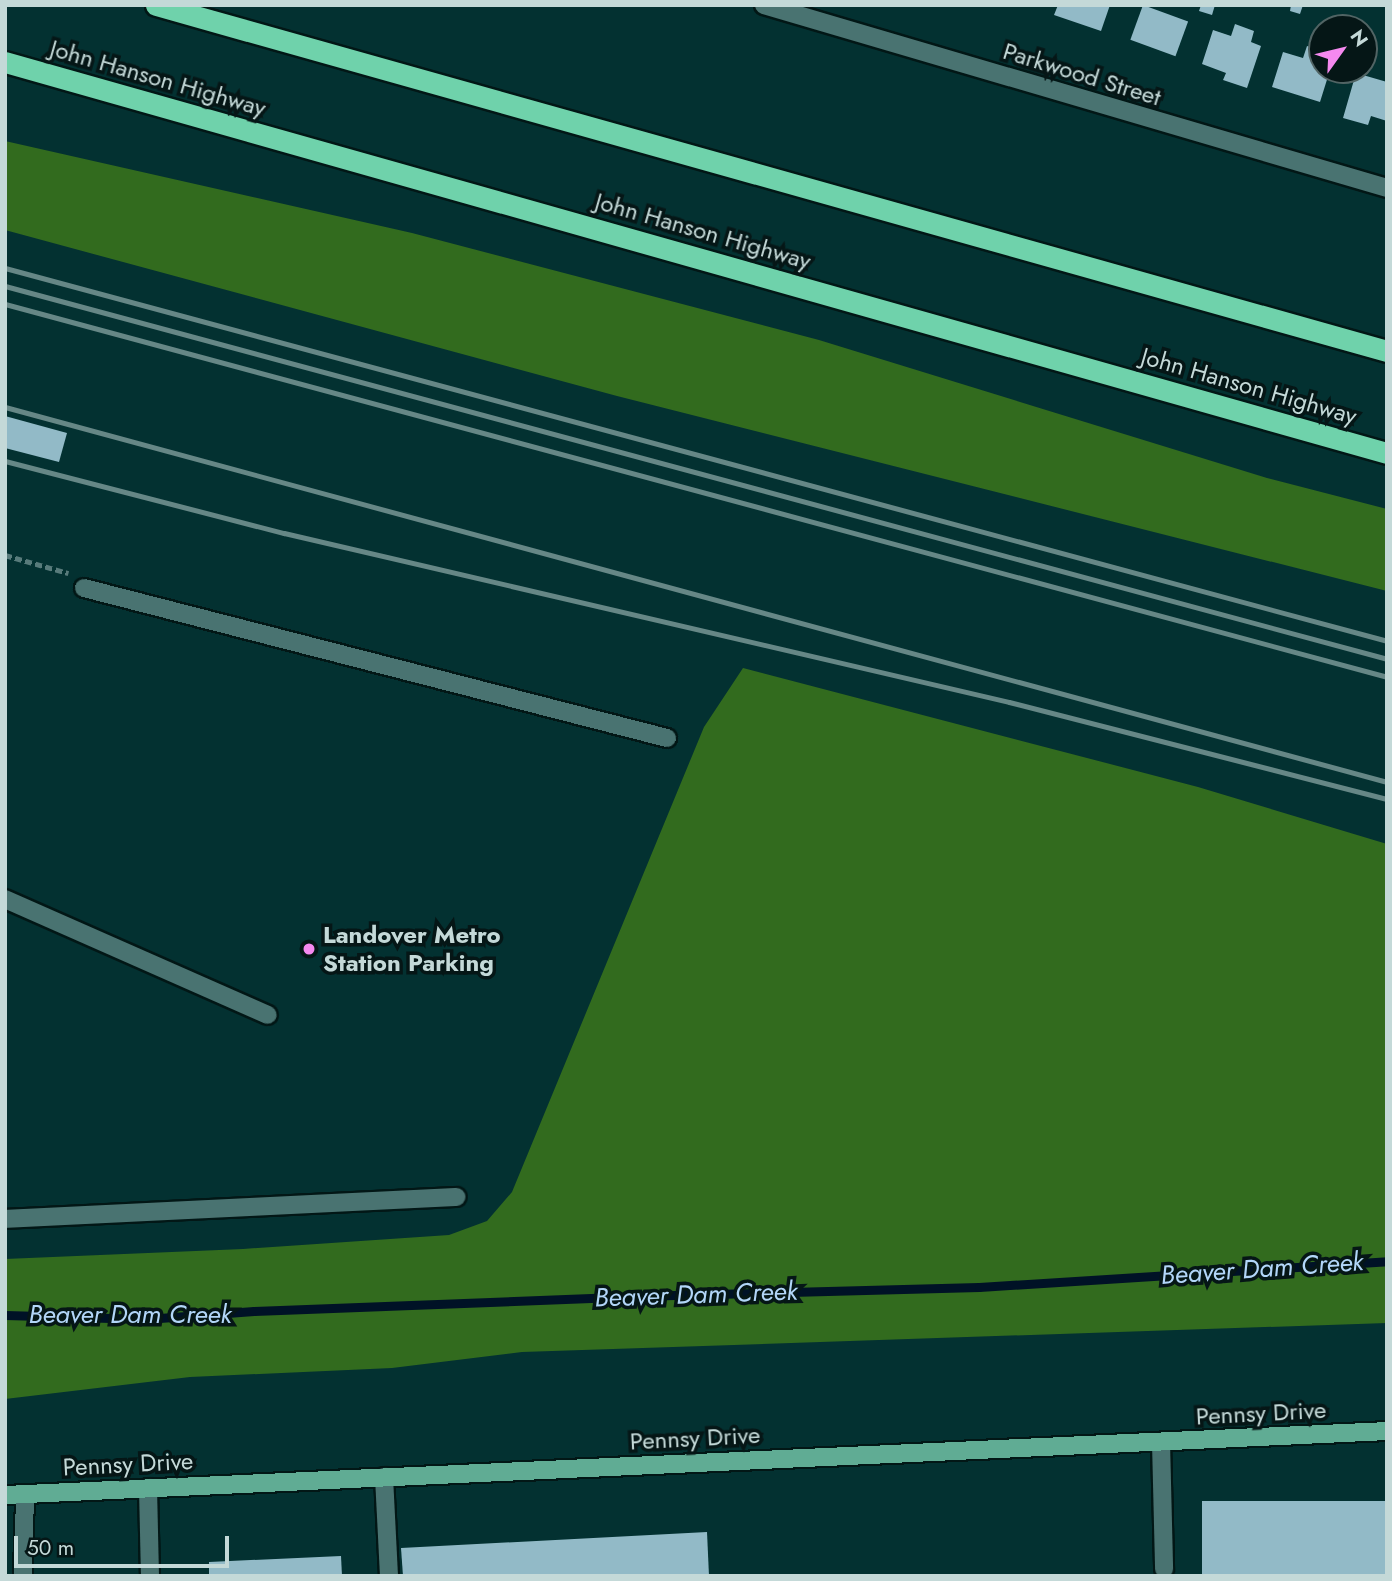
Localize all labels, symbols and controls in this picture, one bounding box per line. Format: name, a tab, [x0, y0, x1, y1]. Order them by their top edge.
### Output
north arrow	[1308, 14, 1378, 84]
text: N	[1344, 24, 1375, 52]
street label: John Hanson Highway	[47, 33, 269, 123]
street label: Parkwood Street	[1000, 36, 1164, 112]
street label: John Hanson Highway	[592, 186, 814, 276]
street label: John Hanson Highway	[1138, 341, 1360, 431]
place label: Landover Metro Station Parking	[323, 921, 501, 977]
marker: Landover Metro Station Parking	[301, 941, 317, 957]
water label: Beaver Dam Creek	[1160, 1246, 1364, 1292]
water label: Beaver Dam Creek	[594, 1276, 798, 1314]
water label: Beaver Dam Creek	[28, 1299, 232, 1331]
street label: Pennsy Drive	[1195, 1395, 1327, 1431]
street label: Pennsy Drive	[629, 1420, 761, 1456]
street label: Pennsy Drive	[62, 1446, 194, 1482]
scale bar	[18, 1522, 233, 1566]
text: 50 m	[27, 1533, 74, 1563]

